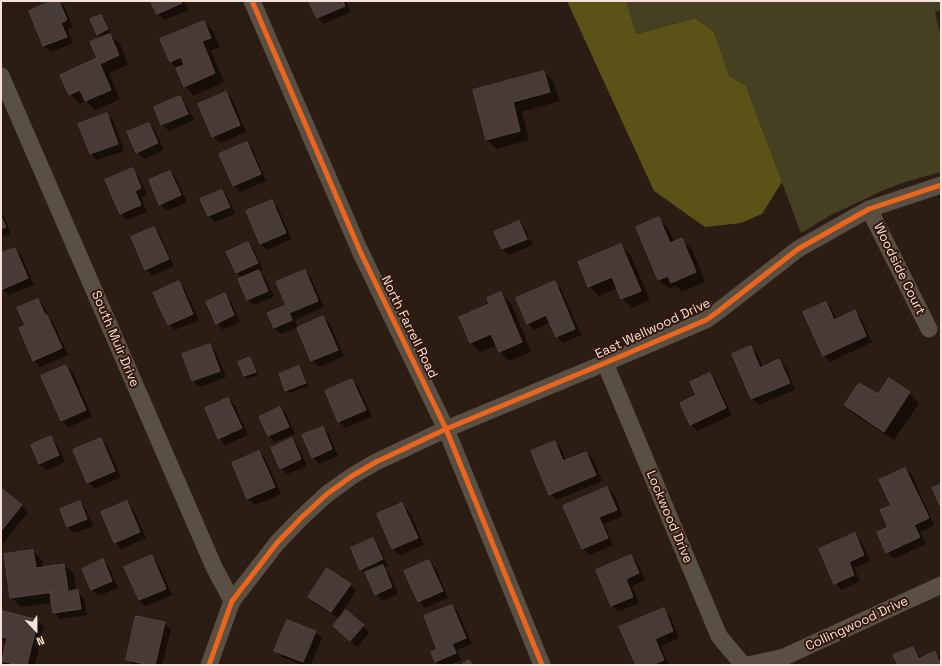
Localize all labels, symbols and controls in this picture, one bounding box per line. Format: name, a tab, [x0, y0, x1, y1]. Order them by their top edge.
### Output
street label: Woodside Court	[870, 221, 928, 317]
street label: North Farrell Road	[377, 273, 441, 381]
street label: South Muir Drive	[88, 289, 142, 389]
street label: East Wellwood Drive	[593, 295, 713, 363]
street label: Lockwood Drive	[642, 468, 696, 566]
street label: Collingwood Drive	[803, 593, 911, 655]
north arrow	[16, 610, 56, 650]
text: N	[34, 633, 47, 649]

